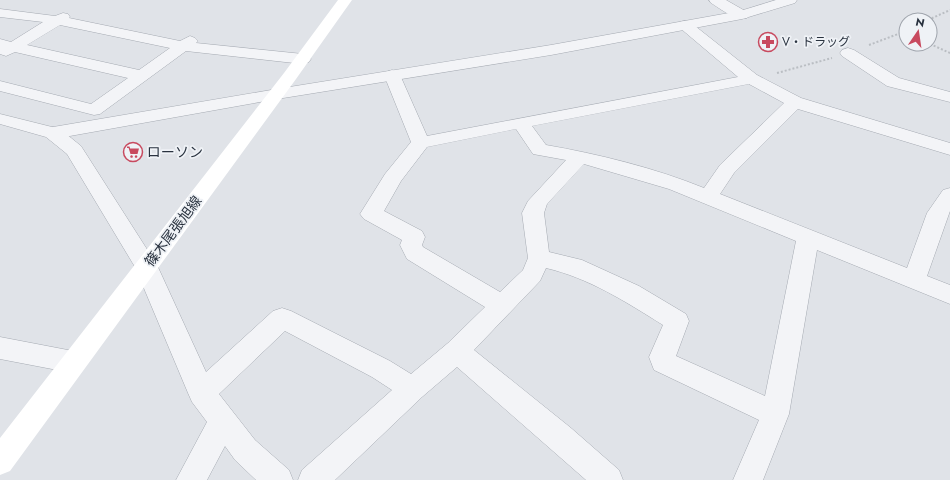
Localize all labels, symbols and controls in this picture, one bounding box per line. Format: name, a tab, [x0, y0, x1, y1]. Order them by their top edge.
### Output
north arrow	[898, 12, 938, 52]
text: N	[914, 13, 926, 31]
pharmacy icon: V・ドラッグ	[757, 31, 779, 53]
place label: V・ドラッグ	[782, 33, 850, 51]
supermarket icon: ローソン	[122, 141, 144, 163]
place label: ローソン	[147, 142, 203, 162]
street label: 篠木尾張旭線	[140, 191, 206, 271]

